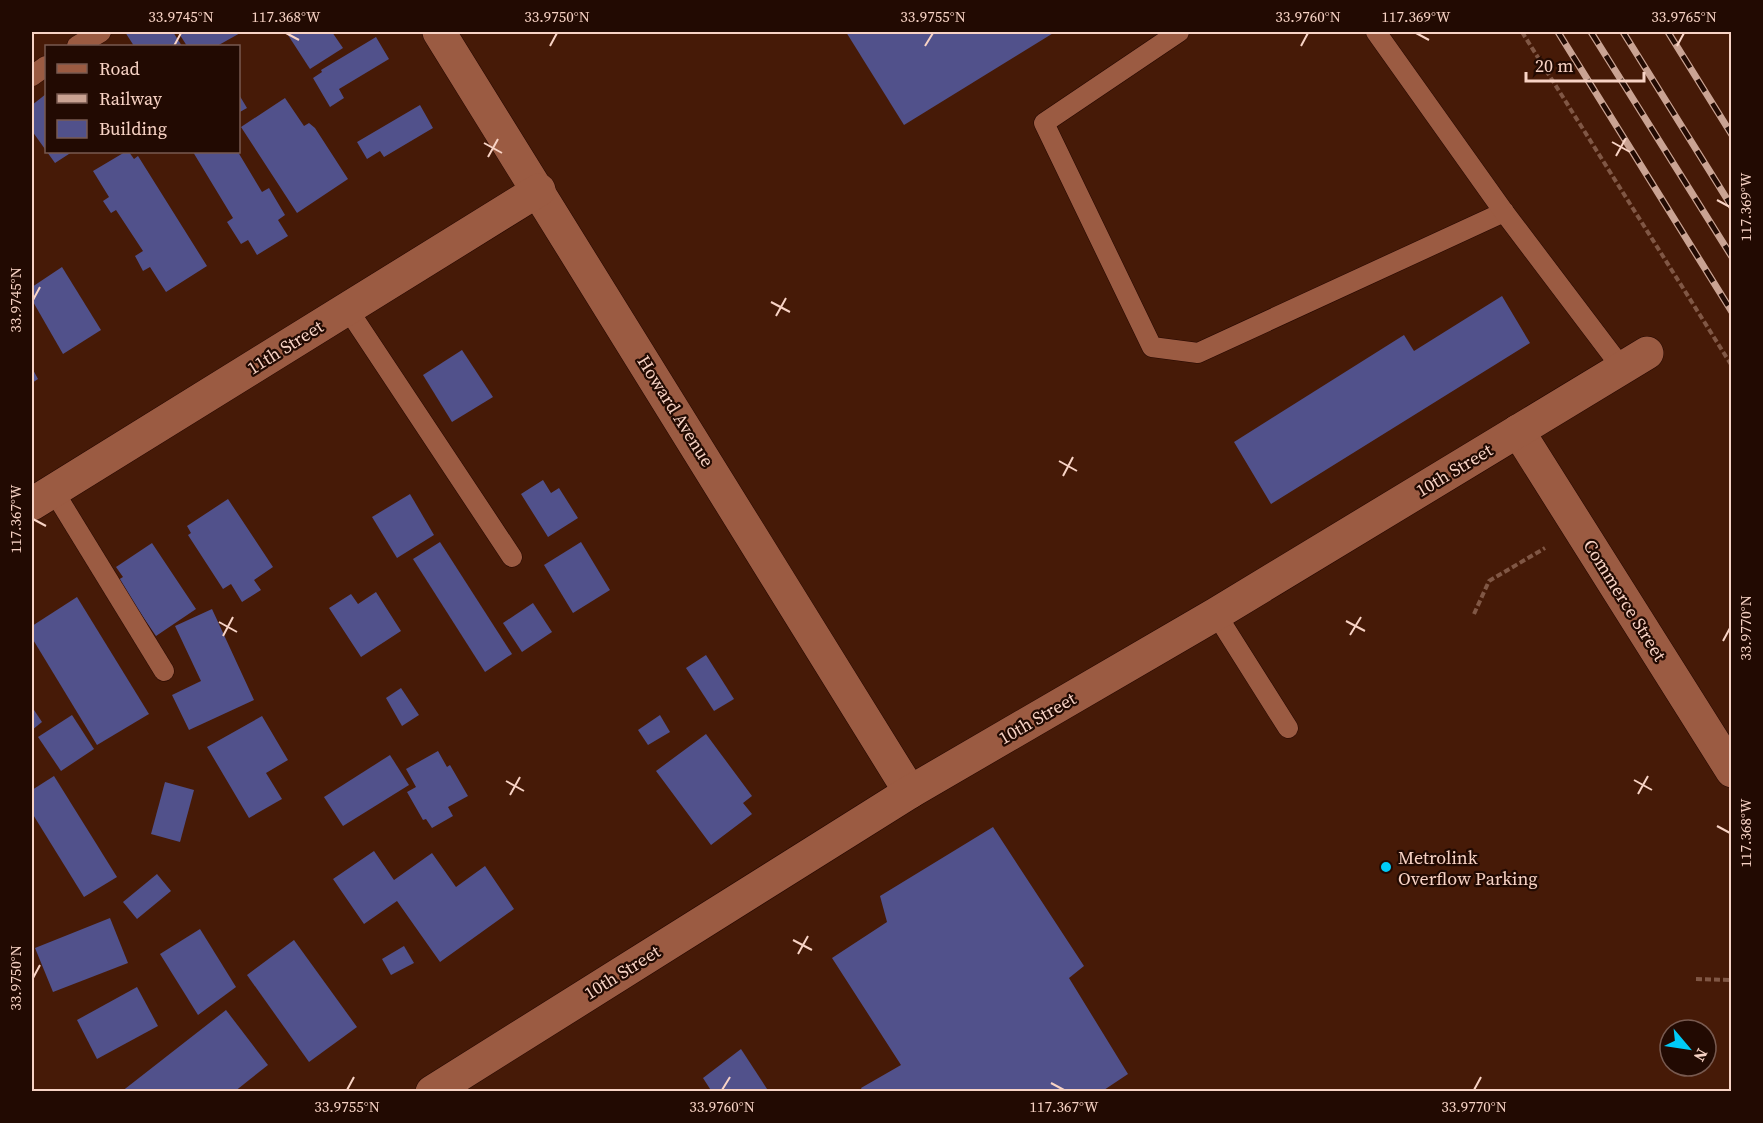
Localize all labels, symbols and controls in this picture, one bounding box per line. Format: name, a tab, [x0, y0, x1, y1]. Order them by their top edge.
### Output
text: 33.9745°N	[148, 6, 214, 27]
text: 117.368°W	[252, 6, 321, 27]
text: 33.9750°N	[524, 6, 590, 27]
text: 33.9755°N	[900, 6, 966, 27]
text: 33.9760°N	[1275, 6, 1341, 27]
text: 117.369°W	[1382, 6, 1451, 27]
text: 33.9765°N	[1651, 6, 1717, 27]
legend	[45, 45, 240, 153]
scale bar	[1526, 45, 1644, 83]
text: 20 m	[1535, 53, 1573, 78]
text: Road	[99, 56, 140, 81]
text: Railway	[99, 86, 163, 111]
text: Building	[99, 116, 167, 141]
text: 117.369°W	[1735, 172, 1756, 241]
text: 33.9745°N	[5, 267, 26, 333]
street label: 11th Street	[242, 314, 328, 380]
street label: Howard Avenue	[632, 350, 720, 472]
street label: 10th Street	[1411, 437, 1497, 503]
text: 117.367°W	[5, 484, 26, 553]
street label: Commerce Street	[1578, 534, 1673, 666]
text: 33.9770°N	[1735, 595, 1756, 661]
street label: 10th Street	[994, 686, 1080, 750]
text: 117.368°W	[1735, 798, 1756, 867]
place label: Metrolink Overflow Parking	[1398, 845, 1538, 891]
marker: Metrolink Overflow Parking	[1379, 860, 1393, 874]
street label: 10th Street	[579, 939, 665, 1005]
text: 33.9750°N	[5, 945, 26, 1011]
north arrow	[1658, 1018, 1718, 1078]
text: N	[1689, 1045, 1714, 1066]
text: 33.9755°N	[314, 1096, 380, 1117]
text: 33.9760°N	[689, 1096, 755, 1117]
text: 117.367°W	[1030, 1096, 1099, 1117]
text: 33.9770°N	[1441, 1096, 1507, 1117]

